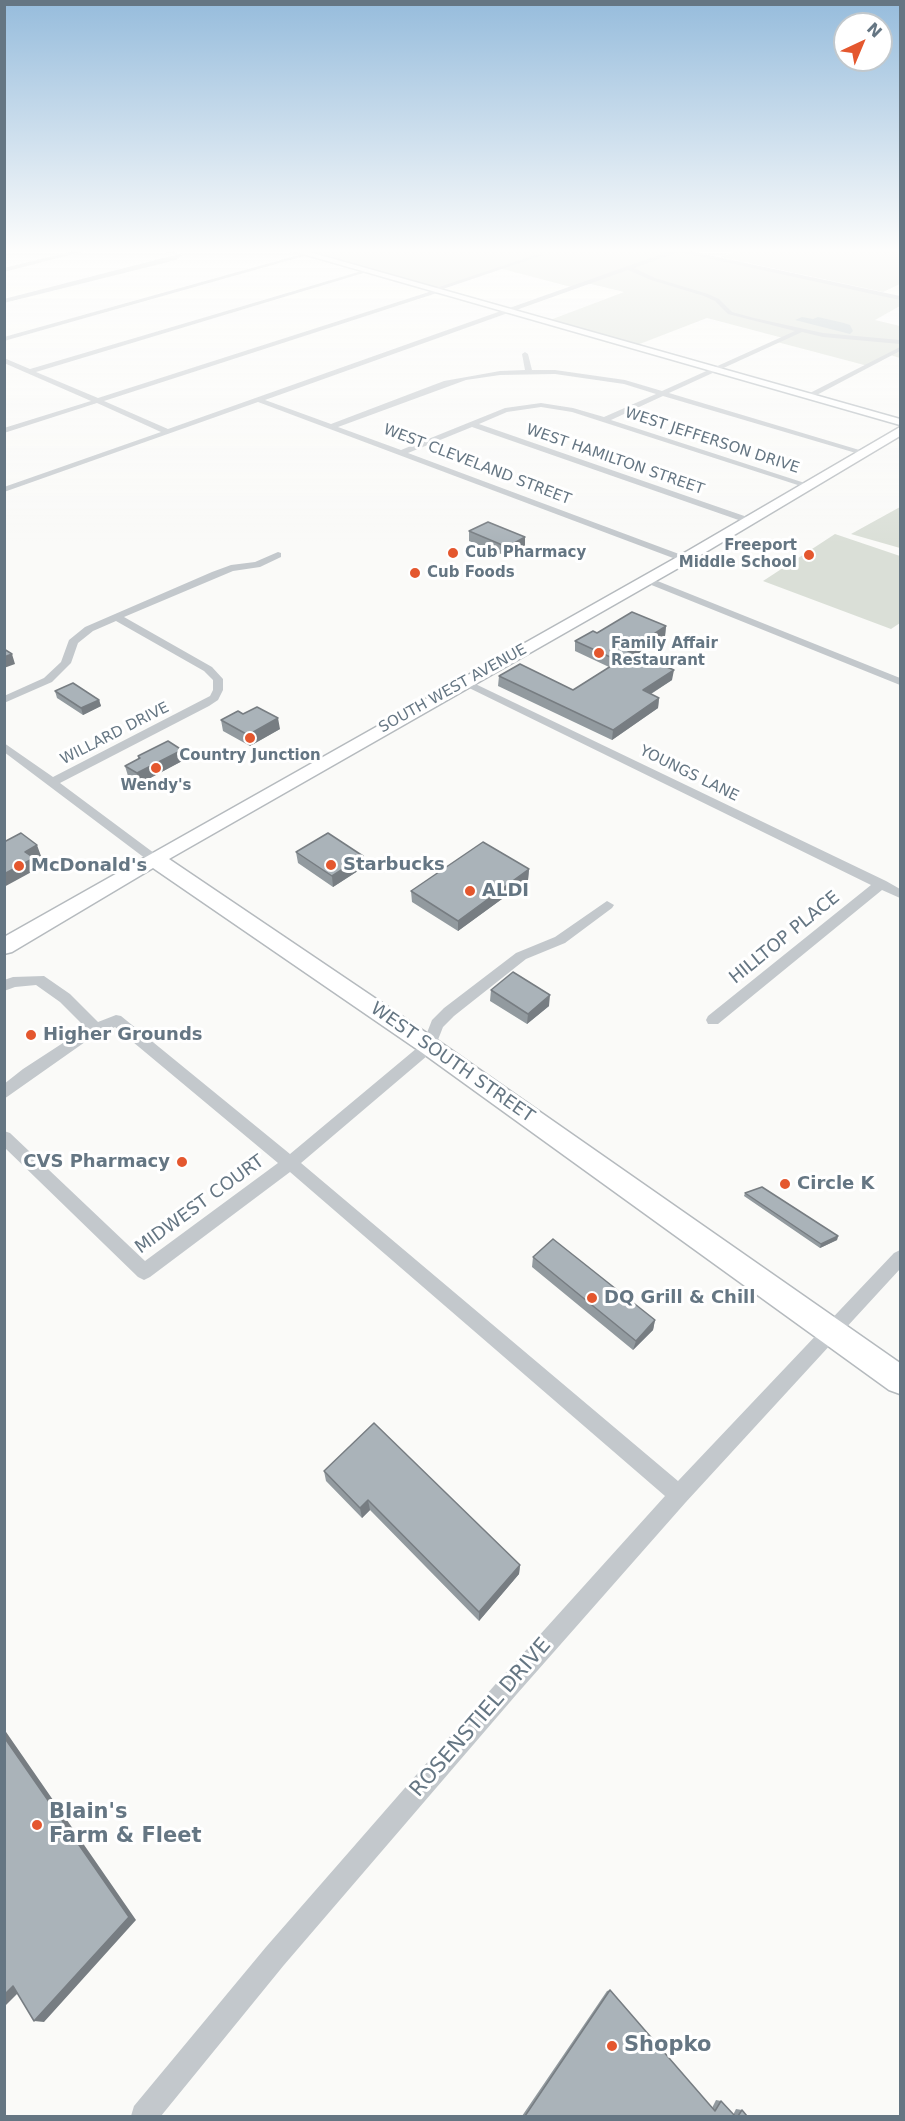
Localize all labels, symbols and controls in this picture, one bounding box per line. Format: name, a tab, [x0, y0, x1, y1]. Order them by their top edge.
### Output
north arrow	[833, 12, 893, 72]
text: N	[863, 19, 886, 42]
street label: WEST JEFFERSON DRIVE	[623, 404, 801, 478]
street label: WEST CLEVELAND STREET	[381, 421, 573, 509]
street label: WEST HAMILTON STREET	[524, 421, 706, 499]
place label: Freeport Middle School	[679, 537, 797, 572]
place label: Cub Pharmacy	[465, 544, 586, 562]
marker: Cub Pharmacy	[446, 546, 460, 560]
marker: Freeport Middle School	[802, 548, 816, 562]
place label: Cub Foods	[427, 564, 515, 582]
marker: Cub Foods	[408, 566, 422, 580]
place label: Family Affair Restaurant	[611, 635, 718, 670]
street label: SOUTH WEST AVENUE	[376, 641, 530, 737]
marker: Family Affair Restaurant	[592, 646, 606, 660]
street label: WILLARD DRIVE	[58, 699, 172, 769]
marker: Country Junction	[243, 731, 257, 745]
street label: YOUNGS LANE	[637, 742, 741, 806]
place label: Country Junction	[179, 747, 321, 765]
marker: Wendy's	[149, 761, 163, 775]
place label: Wendy's	[121, 777, 191, 795]
place label: Starbucks	[343, 854, 445, 876]
place label: McDonald's	[31, 855, 147, 877]
marker: Starbucks	[324, 858, 338, 872]
marker: McDonald's	[12, 859, 26, 873]
place label: ALDI	[482, 880, 529, 902]
marker: ALDI	[463, 884, 477, 898]
street label: HILLTOP PLACE	[726, 887, 844, 989]
street label: WEST SOUTH STREET	[366, 998, 538, 1128]
place label: Higher Grounds	[43, 1024, 203, 1046]
marker: Higher Grounds	[24, 1028, 38, 1042]
place label: CVS Pharmacy	[23, 1151, 170, 1173]
street label: MIDWEST COURT	[131, 1151, 269, 1259]
marker: CVS Pharmacy	[175, 1155, 189, 1169]
place label: Circle K	[797, 1173, 875, 1195]
marker: Circle K	[778, 1177, 792, 1191]
place label: DQ Grill & Chill	[604, 1287, 755, 1309]
marker: DQ Grill & Chill	[585, 1291, 599, 1305]
street label: ROSENSTIEL DRIVE	[405, 1634, 557, 1802]
place label: Blain's Farm & Fleet	[49, 1800, 202, 1850]
marker: Blain's Farm & Fleet	[30, 1818, 44, 1832]
place label: Shopko	[624, 2033, 711, 2059]
marker: Shopko	[605, 2039, 619, 2053]

